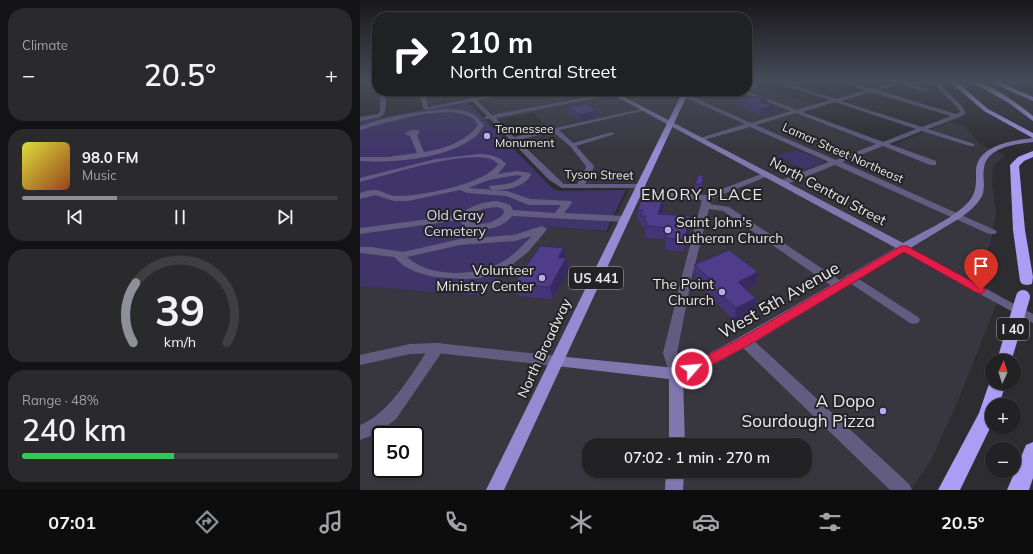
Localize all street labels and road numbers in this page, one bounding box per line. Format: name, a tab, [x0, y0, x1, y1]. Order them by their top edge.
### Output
street label: Lamar Street Northeast	[780, 119, 906, 186]
street label: North Central Street	[767, 153, 890, 229]
street label: Tyson Street	[564, 166, 634, 183]
street label: West 5th Avenue	[715, 257, 843, 343]
road number: US 441	[569, 267, 623, 289]
street label: North Broadway	[513, 295, 575, 401]
road number: I 40	[997, 318, 1029, 340]

